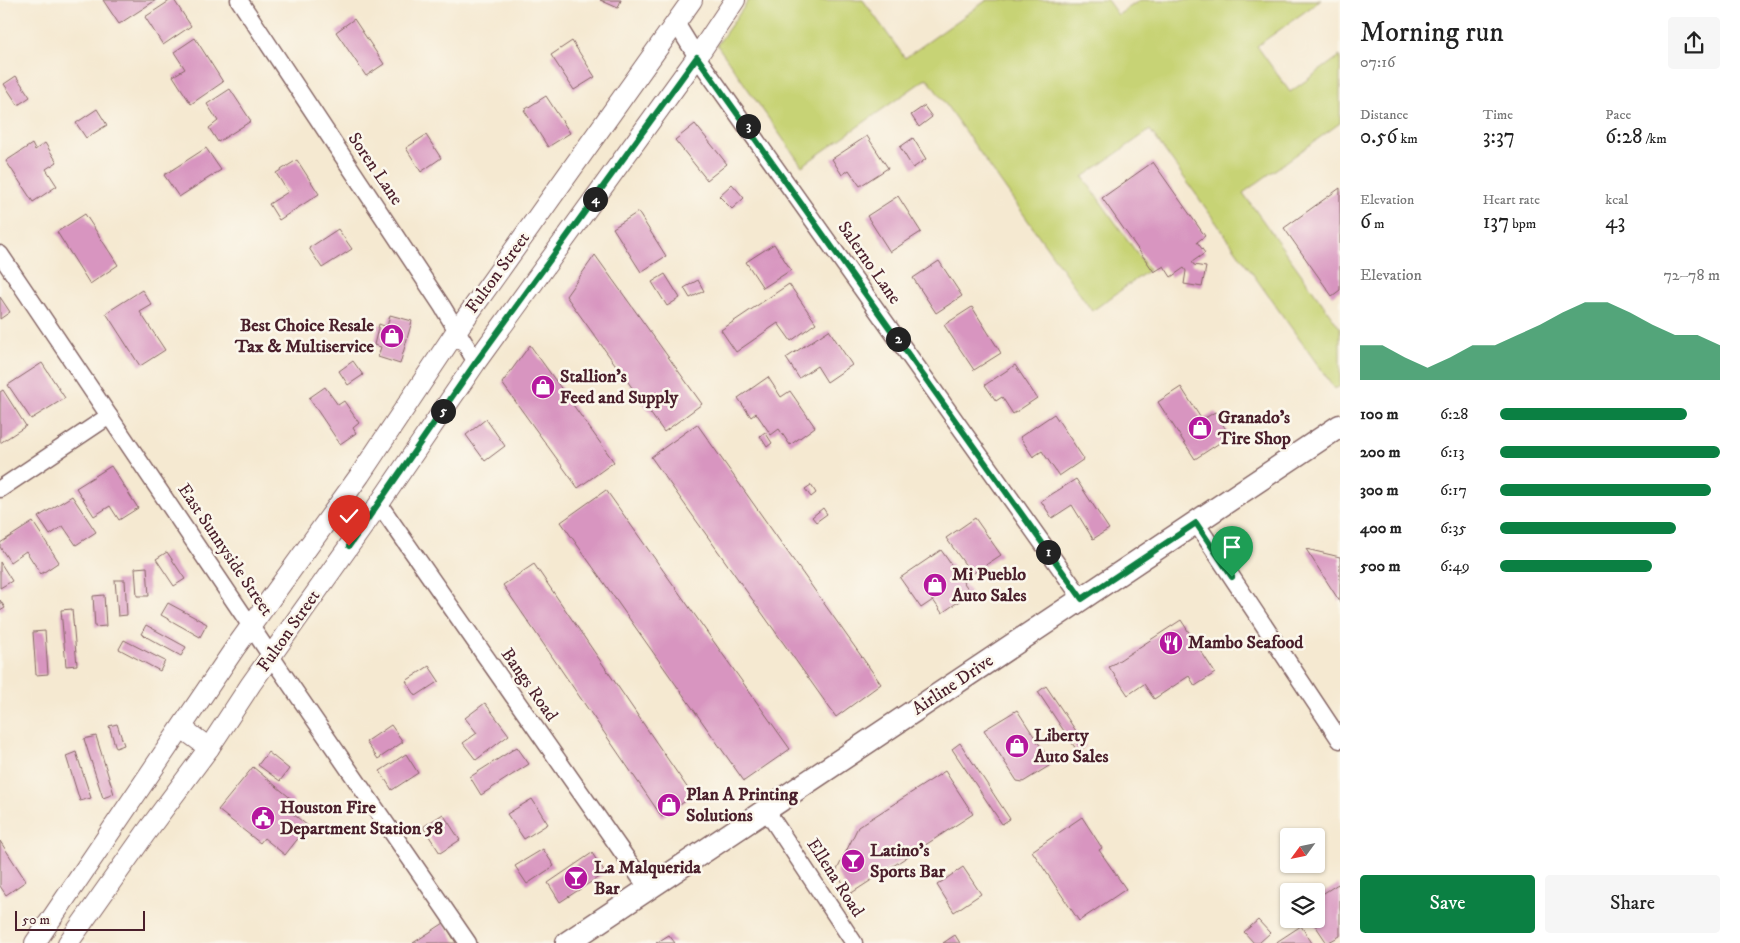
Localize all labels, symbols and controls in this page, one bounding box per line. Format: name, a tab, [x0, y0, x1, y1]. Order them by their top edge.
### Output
text: Morning run	[1360, 15, 1504, 50]
button: share	[1668, 17, 1720, 69]
text: 07:16	[1360, 52, 1395, 72]
text: Distance	[1360, 106, 1408, 124]
text: Time	[1483, 106, 1513, 124]
text: Pace	[1605, 106, 1631, 124]
pin: 3	[736, 114, 760, 138]
text: 3	[746, 117, 751, 135]
text: 0.56	[1360, 124, 1397, 150]
text: 3:37	[1483, 124, 1515, 150]
text: 6:28	[1605, 124, 1643, 150]
street label: Soren Lane	[343, 128, 407, 210]
text: km	[1397, 130, 1418, 148]
text: /km	[1643, 130, 1667, 148]
pin: 4	[582, 186, 608, 212]
text: 4	[591, 190, 600, 208]
text: Elevation	[1360, 191, 1414, 209]
text: Heart rate	[1483, 191, 1540, 209]
text: kcal	[1605, 191, 1628, 209]
text: 6	[1360, 209, 1371, 235]
text: 137	[1483, 209, 1509, 235]
text: 43	[1605, 209, 1625, 235]
text: m	[1371, 215, 1384, 233]
text: bpm	[1509, 215, 1536, 233]
street label: Salerno Lane	[832, 217, 906, 309]
street label: Fulton Street	[461, 228, 535, 318]
text: Elevation	[1360, 265, 1422, 285]
text: 72–78 m	[1663, 265, 1720, 285]
place label: Best Choice Resale Tax & Multiservice	[234, 315, 375, 358]
shop icon: Best Choice Resale Tax & Multiservice	[379, 323, 405, 349]
pin: 2	[886, 326, 910, 352]
text: 2	[895, 330, 902, 348]
place label: Stallion's Feed and Supply	[560, 366, 678, 409]
shop icon: Stallion's Feed and Supply	[530, 374, 556, 400]
pin: 5	[430, 398, 456, 424]
text: 5	[440, 402, 447, 420]
text: 100 m	[1360, 404, 1399, 424]
text: 6:28	[1440, 404, 1468, 424]
place label: Granado's Tire Shop	[1217, 407, 1291, 450]
shop icon: Granado's Tire Shop	[1187, 415, 1213, 441]
text: 200 m	[1360, 442, 1401, 462]
text: 6:13	[1440, 442, 1464, 462]
street label: East Sunnyside Street	[173, 480, 278, 621]
text: 300 m	[1360, 480, 1399, 500]
text: 6:17	[1440, 480, 1467, 500]
pin	[328, 495, 370, 546]
icon: check	[335, 502, 363, 530]
text: 400 m	[1360, 518, 1402, 538]
text: 6:35	[1440, 518, 1466, 538]
pin	[1211, 526, 1253, 577]
icon: arrive	[1218, 533, 1246, 561]
pin: 1	[1036, 540, 1060, 564]
text: 1	[1046, 543, 1051, 561]
text: 500 m	[1360, 556, 1401, 576]
text: 6:49	[1440, 556, 1470, 576]
place label: Mi Pueblo Auto Sales	[951, 564, 1026, 607]
shop icon: Mi Pueblo Auto Sales	[922, 572, 948, 598]
street label: Fulton Street	[253, 586, 325, 676]
restaurant icon: Mambo Seafood	[1158, 630, 1184, 656]
place label: Mambo Seafood	[1188, 632, 1304, 654]
street label: Bangs Road	[496, 644, 562, 726]
street label: Airline Drive	[908, 650, 998, 720]
place label: Liberty Auto Sales	[1033, 725, 1108, 768]
shop icon: Liberty Auto Sales	[1004, 733, 1030, 759]
place label: Plan A Printing Solutions	[686, 784, 799, 827]
shop icon: Plan A Printing Solutions	[656, 792, 682, 818]
place label: Houston Fire Department Station 58	[280, 797, 443, 840]
public building icon: Houston Fire Department Station 58	[250, 805, 276, 831]
north arrow	[1280, 828, 1325, 872]
map controls	[1280, 828, 1325, 928]
street label: Ellena Road	[801, 835, 869, 921]
place label: Latino's Sports Bar	[870, 840, 946, 883]
bar icon: Latino's Sports Bar	[840, 848, 866, 874]
place label: La Malquerida Bar	[594, 857, 701, 900]
bar icon: La Malquerida Bar	[563, 865, 589, 891]
button: Save	[1360, 875, 1535, 933]
button: Share	[1545, 875, 1720, 933]
button: layers	[1280, 883, 1325, 928]
scale bar	[15, 908, 145, 931]
text: 50 m	[22, 911, 50, 929]

